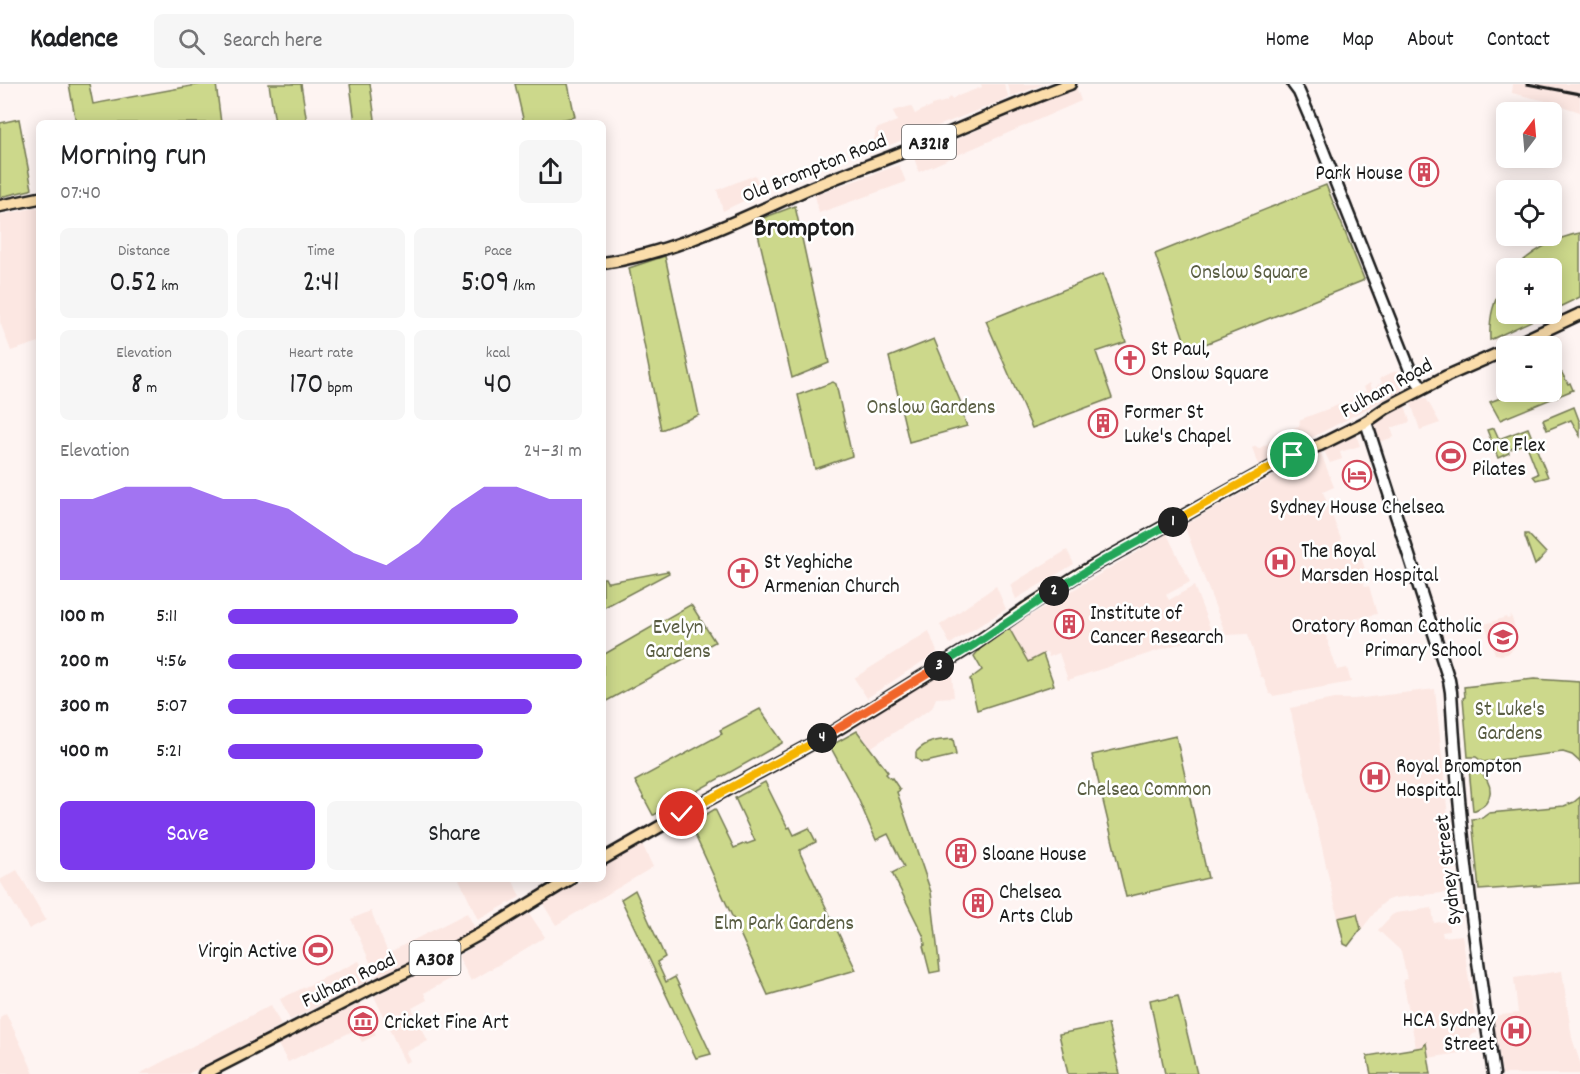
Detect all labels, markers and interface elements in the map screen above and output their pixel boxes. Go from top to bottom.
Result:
search box [154,14,574,68]
text: Kadence [30,21,118,61]
icon: search [175,25,208,58]
text: Search here [223,26,322,57]
text: Home [1265,26,1309,56]
text: Map [1342,26,1374,56]
text: About [1407,26,1454,56]
text: Contact [1487,26,1550,56]
north arrow [1496,102,1562,168]
map controls [1496,102,1562,402]
road number: A3218 [902,125,956,159]
street label: Old Brompton Road [738,127,892,212]
text: Morning run [60,134,207,181]
button: share [519,140,582,203]
building icon: Park House [1408,156,1440,188]
place label: Park House [1315,160,1403,190]
text: 07:40 [60,180,101,208]
button: locate [1496,180,1562,246]
district label: Brompton [754,210,854,249]
text: Distance [118,240,170,263]
text: Time [307,240,335,263]
text: Pace [484,240,512,263]
button: + [1496,258,1562,324]
park label: Onslow Square [1190,259,1308,289]
text: 0.52 [109,263,158,306]
text: 2:41 [302,263,340,306]
text: 5:09 [461,263,510,306]
text: km [158,275,179,298]
text: /km [510,275,535,298]
place label: St Paul, Onslow Square [1151,336,1269,390]
button: − [1496,336,1562,402]
text: Elevation [116,342,172,365]
text: Heart rate [289,342,353,365]
text: kcal [486,342,510,365]
church icon: St Paul, Onslow Square [1114,344,1146,376]
street label: Fulham Road [1336,352,1439,427]
text: 8 [131,365,143,408]
text: 170 [289,365,324,408]
text: 40 [484,365,512,408]
text: m [143,377,157,400]
text: bpm [324,377,353,400]
park label: Onslow Gardens [866,394,996,424]
place label: Former St Luke's Chapel [1124,399,1231,453]
building icon: Former St Luke's Chapel [1087,407,1119,439]
pin [1267,429,1318,480]
place label: Core Flex Pilates [1472,432,1545,486]
text: Elevation [60,438,130,466]
text: 24–31 m [523,438,582,466]
icon: arrive [1276,438,1309,471]
sports icon: Core Flex Pilates [1435,440,1467,472]
hotel icon: Sydney House Chelsea [1341,459,1373,491]
place label: Sydney House Chelsea [1270,494,1445,524]
pin: 1 [1158,507,1188,537]
text: 1 [1171,510,1175,533]
place label: The Royal Marsden Hospital [1301,538,1438,592]
hospital icon: The Royal Marsden Hospital [1264,546,1296,578]
place label: St Yeghiche Armenian Church [764,549,900,603]
church icon: St Yeghiche Armenian Church [727,557,759,589]
pin: 2 [1039,576,1069,606]
text: 2 [1051,579,1058,602]
place label: Institute of Cancer Research [1090,600,1223,654]
text: 100 m [60,603,105,631]
text: 5:11 [156,603,177,631]
building icon: Institute of Cancer Research [1053,608,1085,640]
place label: Oratory Roman Catholic Primary School [1292,613,1482,667]
park label: Evelyn Gardens [645,614,711,668]
school or university icon: Oratory Roman Catholic Primary School [1487,621,1519,653]
text: 200 m [60,648,109,676]
text: 4:56 [156,648,187,676]
pin: 3 [924,651,954,681]
text: 3 [935,654,943,677]
text: 300 m [60,693,109,721]
text: 5:07 [156,693,187,721]
park label: St Luke's Gardens [1475,696,1545,750]
pin: 4 [807,723,837,753]
text: 4 [819,726,825,749]
text: 400 m [60,738,108,766]
text: 5:21 [156,738,182,766]
place label: Royal Brompton Hospital [1396,753,1522,807]
hospital icon: Royal Brompton Hospital [1359,761,1391,793]
park label: Chelsea Common [1077,776,1211,806]
pin [656,788,707,839]
icon: check [665,797,698,830]
button: Save [60,801,315,870]
button: Share [327,801,582,870]
street label: Sydney Street [1428,813,1472,927]
building icon: Sloane House [945,837,977,869]
place label: Sloane House [982,841,1086,871]
place label: Chelsea Arts Club [999,879,1073,933]
building icon: Chelsea Arts Club [962,887,994,919]
park label: Elm Park Gardens [714,910,854,940]
sports icon: Virgin Active [302,934,334,966]
place label: Virgin Active [198,938,297,968]
road number: A308 [410,941,460,975]
street label: Fulham Road [297,946,401,1017]
museum icon: Cricket Fine Art [347,1005,379,1037]
place label: HCA Sydney Street [1403,1007,1495,1061]
place label: Cricket Fine Art [384,1009,509,1039]
hospital icon: HCA Sydney Street [1500,1015,1532,1047]

